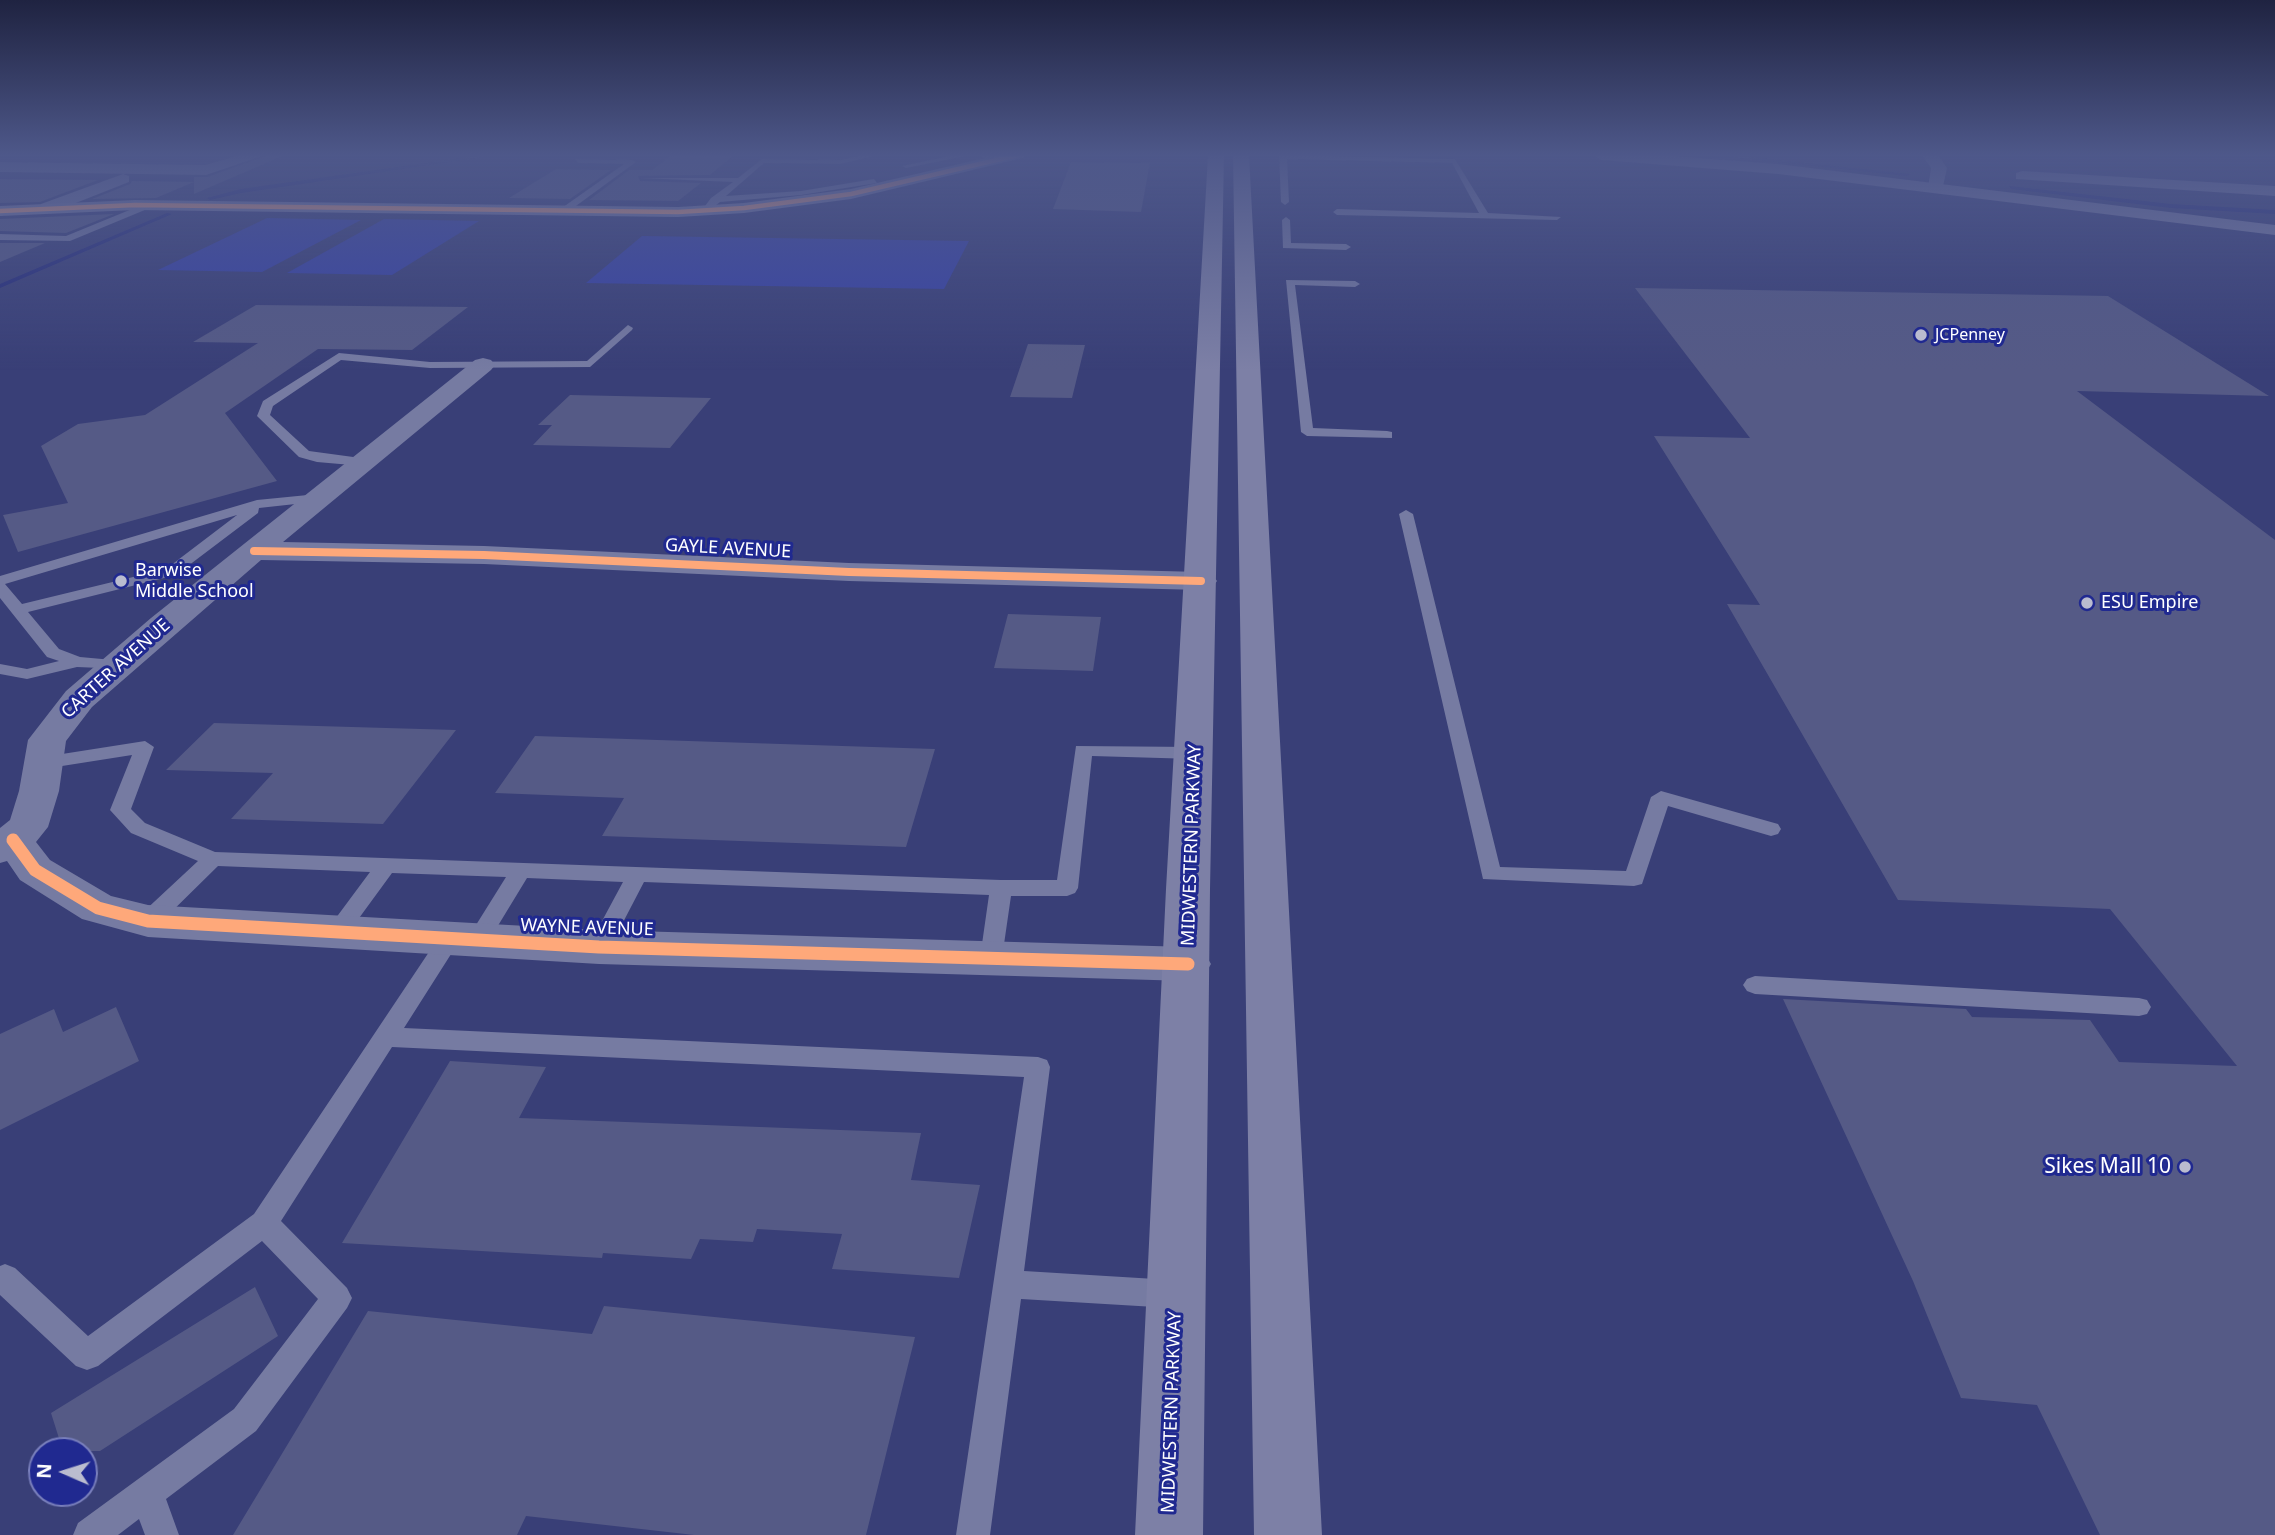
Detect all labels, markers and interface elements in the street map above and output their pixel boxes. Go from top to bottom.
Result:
place label: JCPenney [1935,325,2005,345]
marker: JCPenney [1913,327,1929,343]
street label: GAYLE AVENUE [664,535,792,563]
place label: Barwise Middle School [135,560,254,602]
marker: Barwise Middle School [113,573,129,589]
place label: ESU Empire [2101,592,2199,614]
marker: ESU Empire [2079,595,2095,611]
street label: CARTER AVENUE [57,615,175,723]
street label: MIDWESTERN PARKWAY [1178,744,1206,946]
street label: WAYNE AVENUE [520,915,654,941]
place label: Sikes Mall 10 [2044,1154,2171,1180]
marker: Sikes Mall 10 [2177,1159,2193,1175]
street label: MIDWESTERN PARKWAY [1158,1311,1186,1513]
north arrow [28,1437,98,1507]
text: N [31,1463,57,1479]

